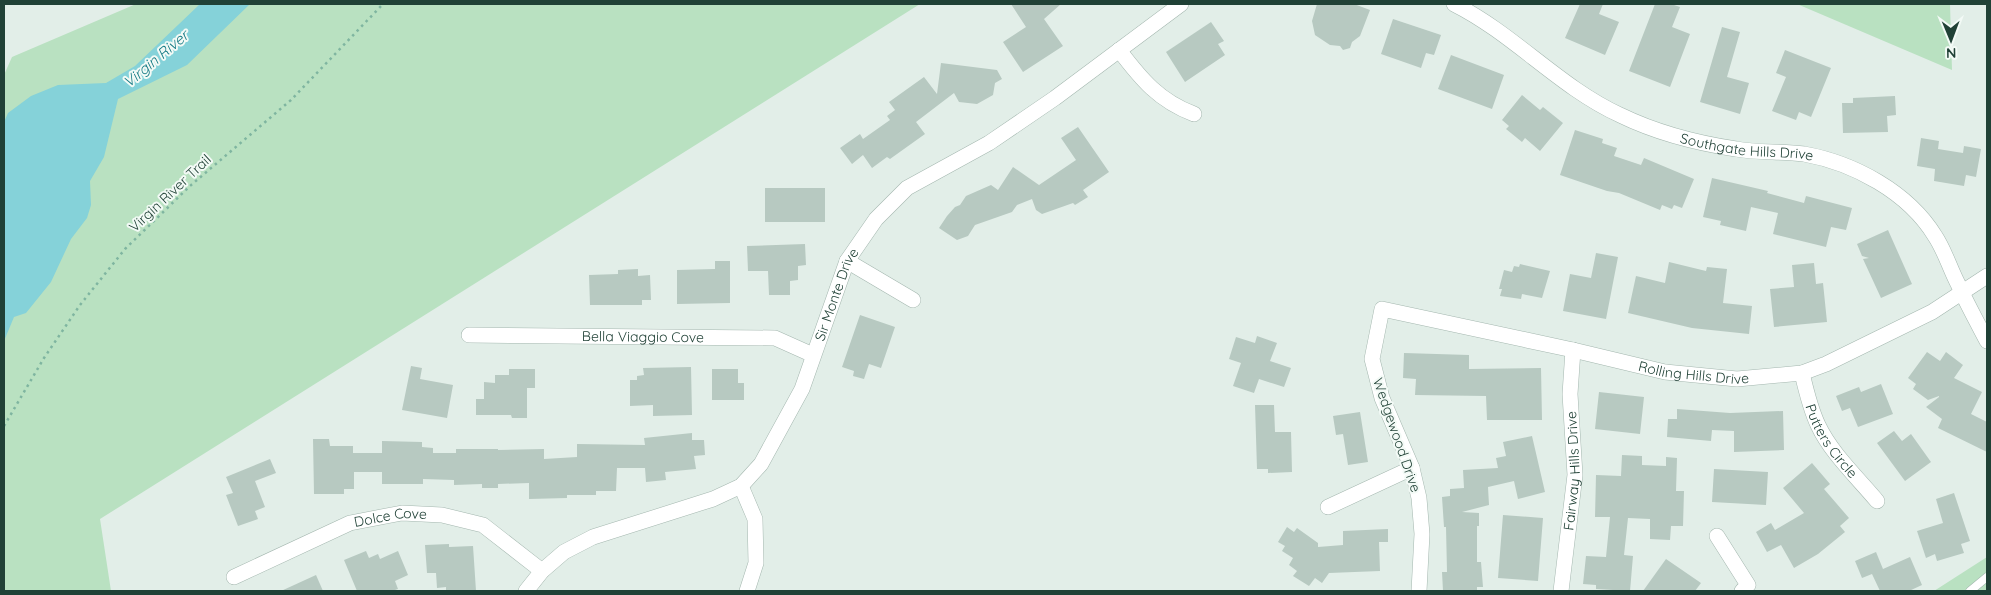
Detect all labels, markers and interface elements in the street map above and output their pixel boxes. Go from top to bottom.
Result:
north arrow [1926,15,1976,65]
water label: Virgin River [119,24,194,91]
text: N [1946,44,1957,62]
street label: Southgate Hills Drive [1678,129,1815,165]
street label: Virgin River Trail [125,150,215,236]
street label: Sir Monte Drive [811,244,863,343]
street label: Bella Viaggio Cove [582,327,704,346]
street label: Rolling Hills Drive [1636,357,1750,388]
street label: Wedgewood Drive [1369,376,1425,495]
street label: Putters Circle [1802,402,1862,482]
street label: Fairway Hills Drive [1559,410,1584,531]
street label: Dolce Cove [352,504,427,531]

